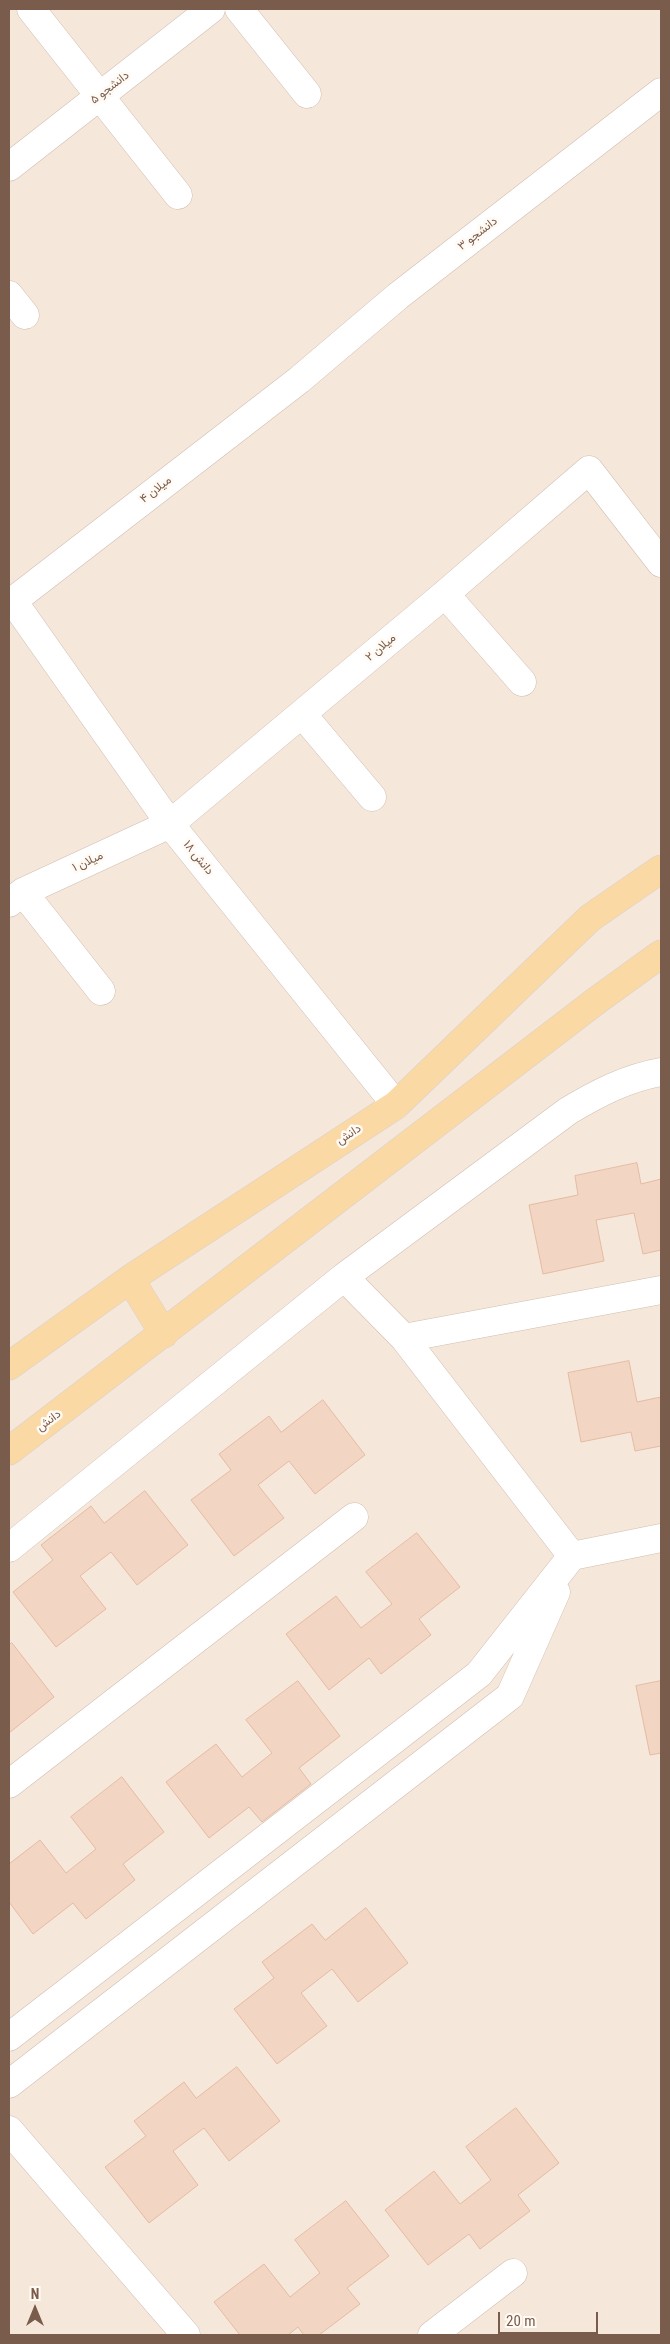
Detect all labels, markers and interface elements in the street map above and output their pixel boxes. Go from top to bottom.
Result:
street label: دانشجو ۵ [88,68,132,108]
street label: دانشجو ۳ [455,214,501,254]
street label: میلان ۴ [137,473,175,507]
street label: میلان ۲ [363,631,399,665]
street label: دانش ۱۸ [180,838,216,878]
street label: میلان ۱ [70,849,106,875]
street label: دانش [334,1122,364,1148]
street label: دانش [34,1407,64,1435]
north arrow [10,2284,60,2334]
text: N [31,2286,39,2302]
scale bar [500,2302,600,2334]
text: 20 m [506,2312,536,2330]

